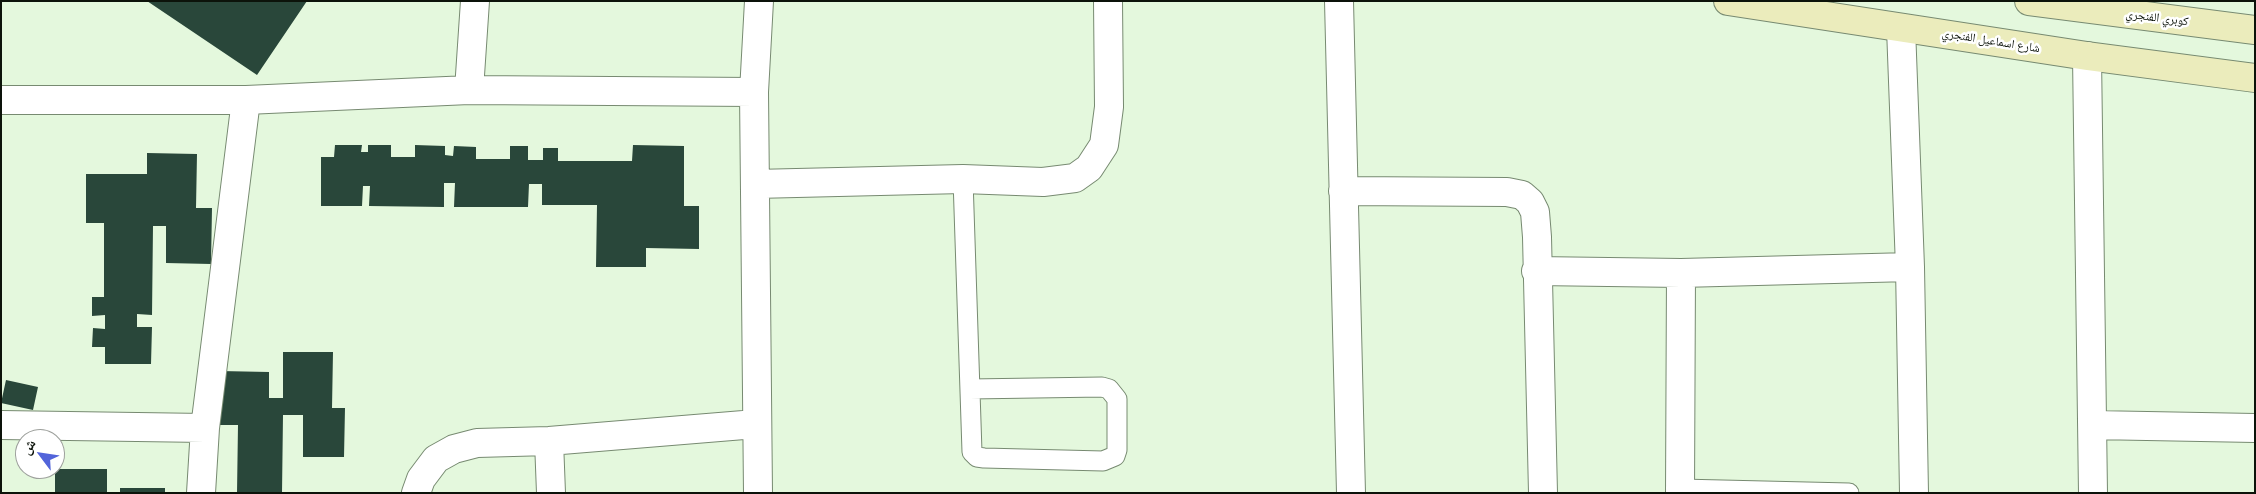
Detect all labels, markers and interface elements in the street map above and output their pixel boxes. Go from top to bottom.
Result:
street label: كوبري الفنجري [2125,7,2189,29]
street label: شارع اسماعيل الفنجري [1941,26,2041,56]
north arrow [15,429,65,479]
text: ش [16,435,40,458]

